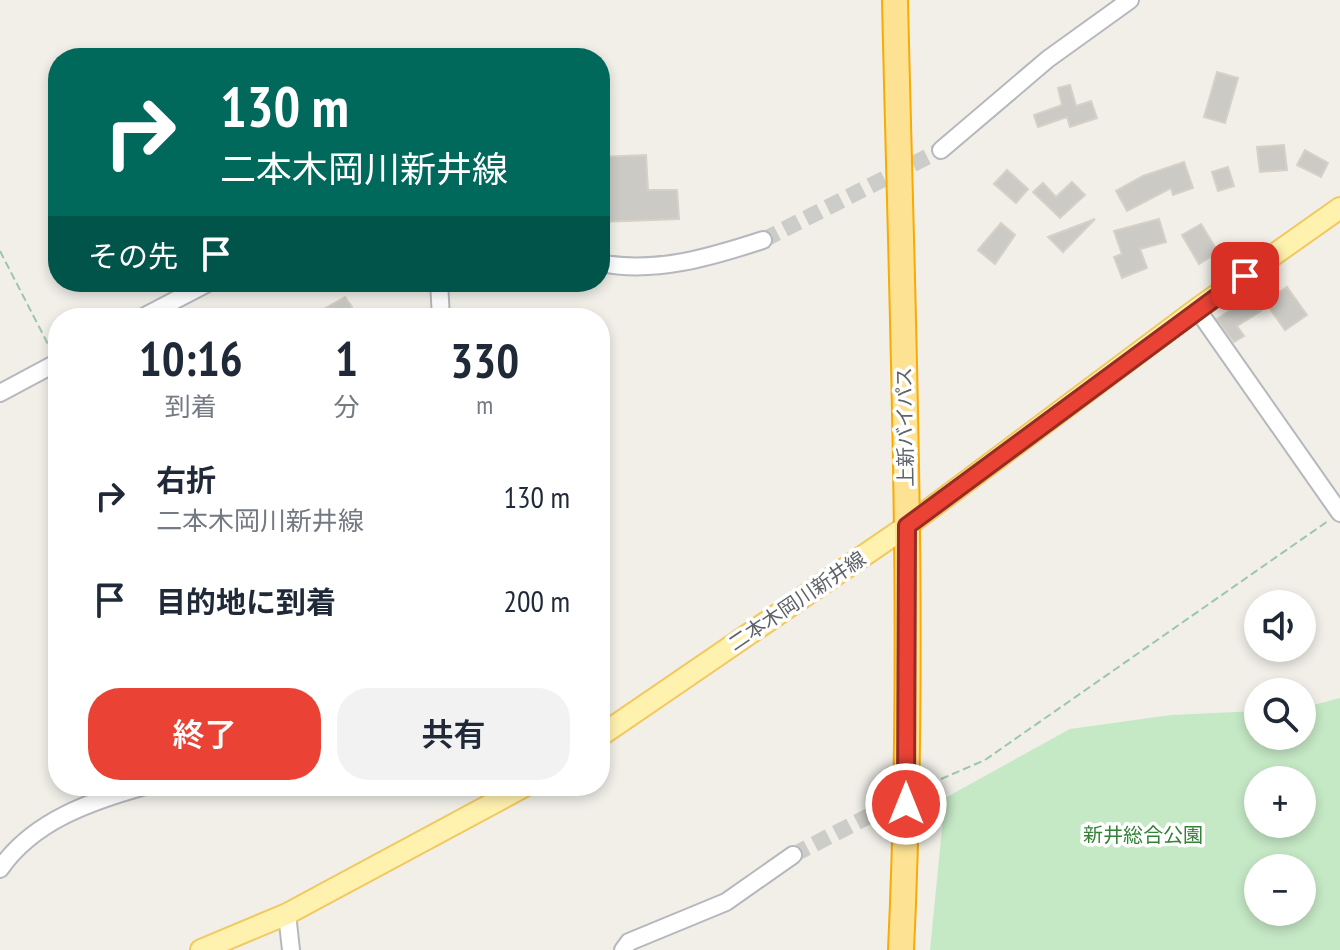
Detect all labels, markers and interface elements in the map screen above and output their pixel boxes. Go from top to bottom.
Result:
text: 130 m [220,70,349,142]
icon: right [88,80,192,184]
text: 二本木岡川新井線 [220,145,508,192]
icon: arrive [194,232,238,276]
text: その先 [88,236,178,275]
pin [1211,242,1279,310]
icon: arrive [1223,254,1267,298]
text: 10:16 [139,327,243,389]
text: 1 [335,327,358,389]
text: 330 [450,329,519,391]
street label: 上新バイパス [891,367,919,487]
text: m [476,388,493,421]
text: 到着 [165,390,217,423]
text: 分 [333,390,360,423]
text: 右折 [156,460,216,499]
icon: right [88,474,132,518]
text: 130 m [504,477,570,516]
text: 二本木岡川新井線 [156,504,364,537]
street label: 二本木岡川新井線 [723,545,871,657]
icon: arrive [88,578,132,622]
text: 200 m [504,581,570,620]
text: 目的地に到着 [156,582,336,621]
map controls [1244,590,1316,926]
button: sound [1244,590,1316,662]
button: search [1244,678,1316,750]
button: 終了 [88,688,321,780]
button: 共有 [337,688,570,780]
position arrow [864,762,948,846]
button: + [1244,766,1316,838]
park label: 新井総合公園 [1083,822,1203,848]
button: − [1244,854,1316,926]

